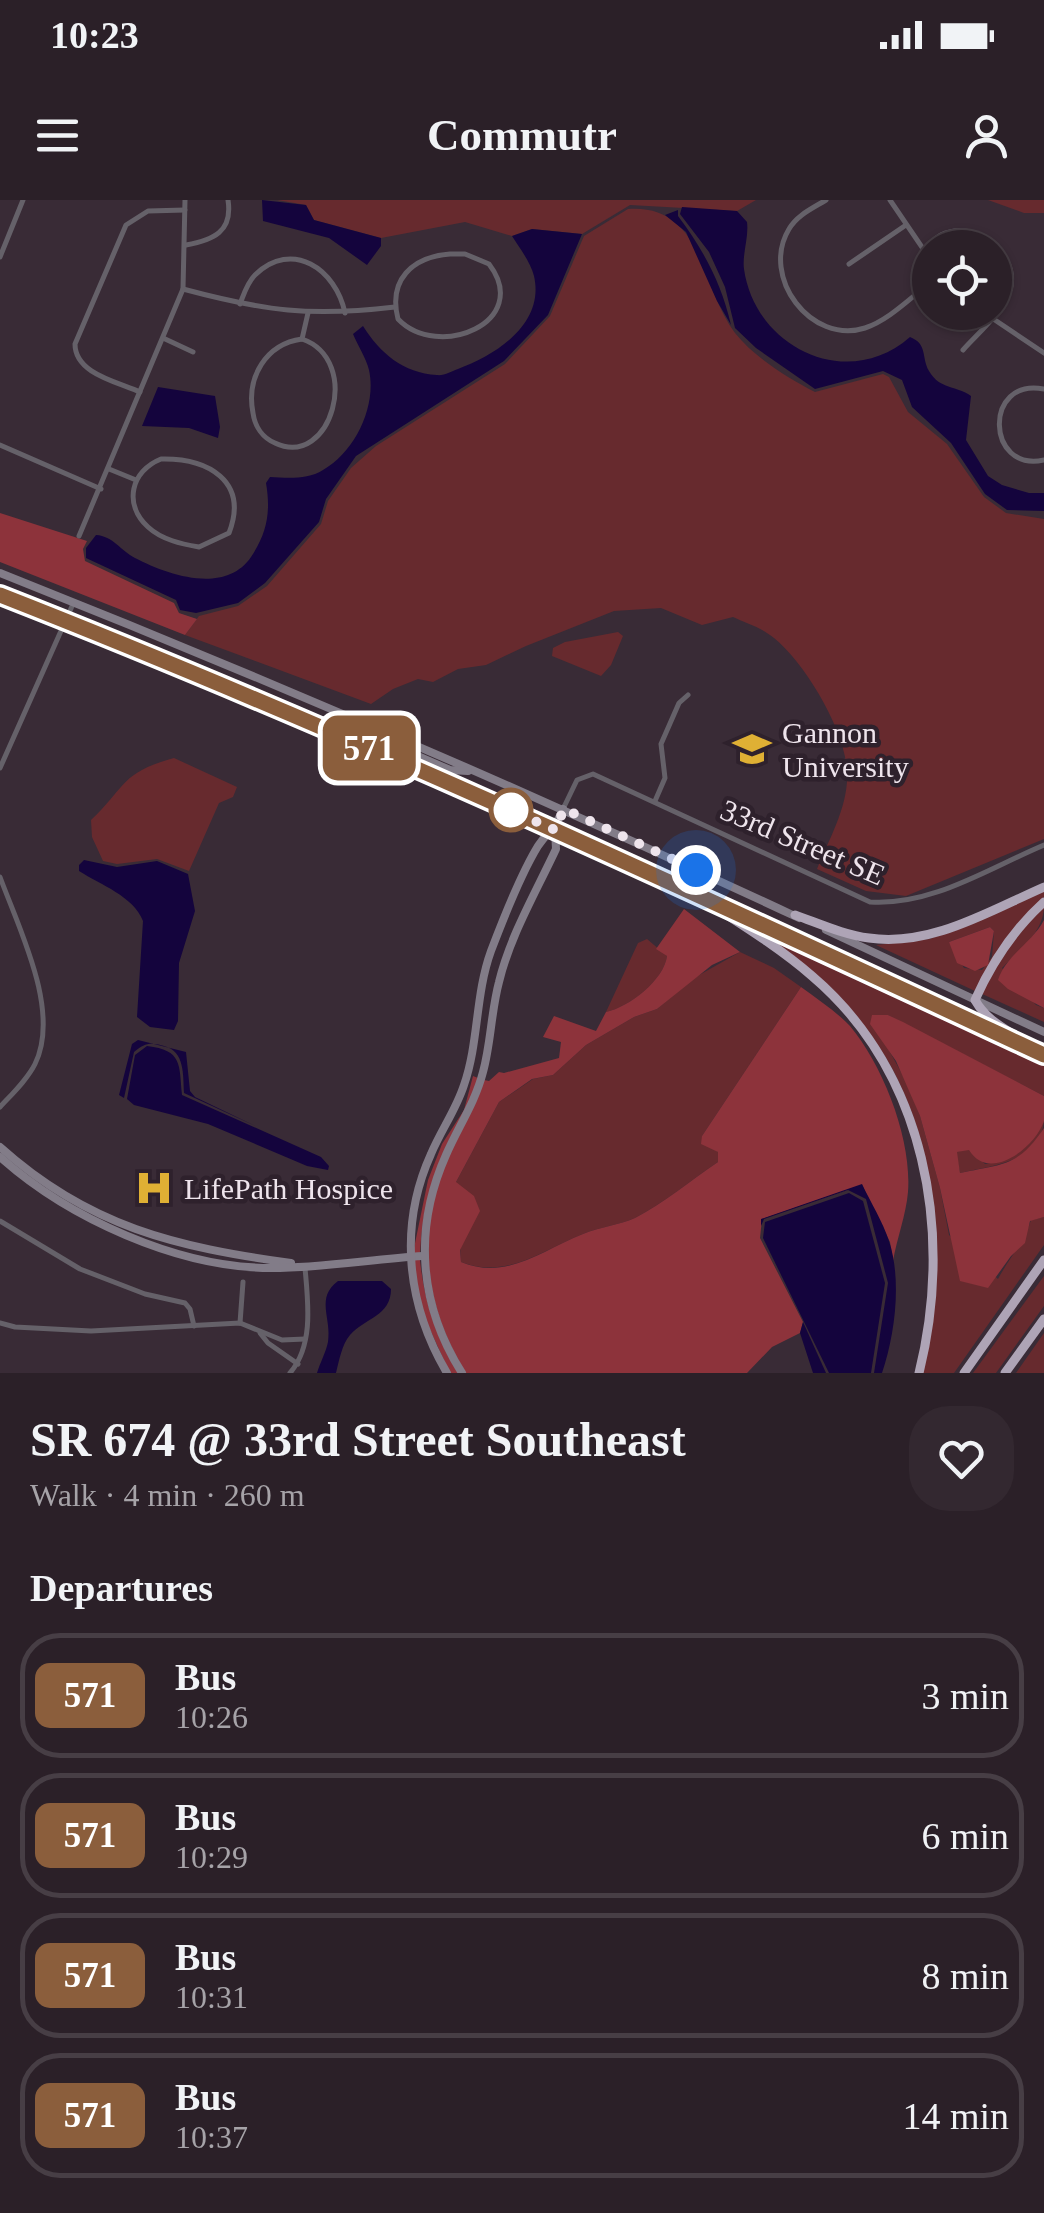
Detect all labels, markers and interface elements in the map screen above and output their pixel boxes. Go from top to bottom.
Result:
text: 10:23 [50,14,139,56]
icon: menu [30,108,85,163]
icon: person [959,108,1014,163]
text: Commutr [427,110,617,160]
map controls [912,230,1012,330]
button: locate [912,230,1012,330]
line badge: 571 [312,716,426,780]
place label: Gannon University [782,716,909,783]
school or university icon: Gannon University [731,728,773,770]
text: 571 [343,729,395,768]
unlabelled marker [490,789,532,831]
street label: 33rd Street SE [716,793,890,891]
your location [671,845,721,895]
hospital icon: LifePath Hospice [133,1167,175,1209]
place label: LifePath Hospice [184,1172,393,1205]
button: heart [909,1406,1014,1511]
text: SR 674 @ 33rd Street Southeast [30,1413,686,1466]
text: Walk · 4 min · 260 m [30,1477,305,1513]
text: Departures [30,1567,213,1609]
text: Bus [175,1656,236,1698]
text: 3 min [921,1675,1009,1717]
text: 571 [64,1676,116,1715]
text: 10:26 [175,1699,248,1735]
text: Bus [175,1796,236,1838]
text: 6 min [921,1815,1009,1857]
text: 571 [64,1816,116,1855]
text: 10:29 [175,1839,248,1875]
text: Bus [175,1936,236,1978]
text: 8 min [921,1955,1009,1997]
text: 571 [64,1956,116,1995]
text: 10:31 [175,1979,248,2015]
text: Bus [175,2076,236,2118]
text: 14 min [902,2095,1009,2137]
text: 571 [64,2096,116,2135]
text: 10:37 [175,2119,248,2155]

